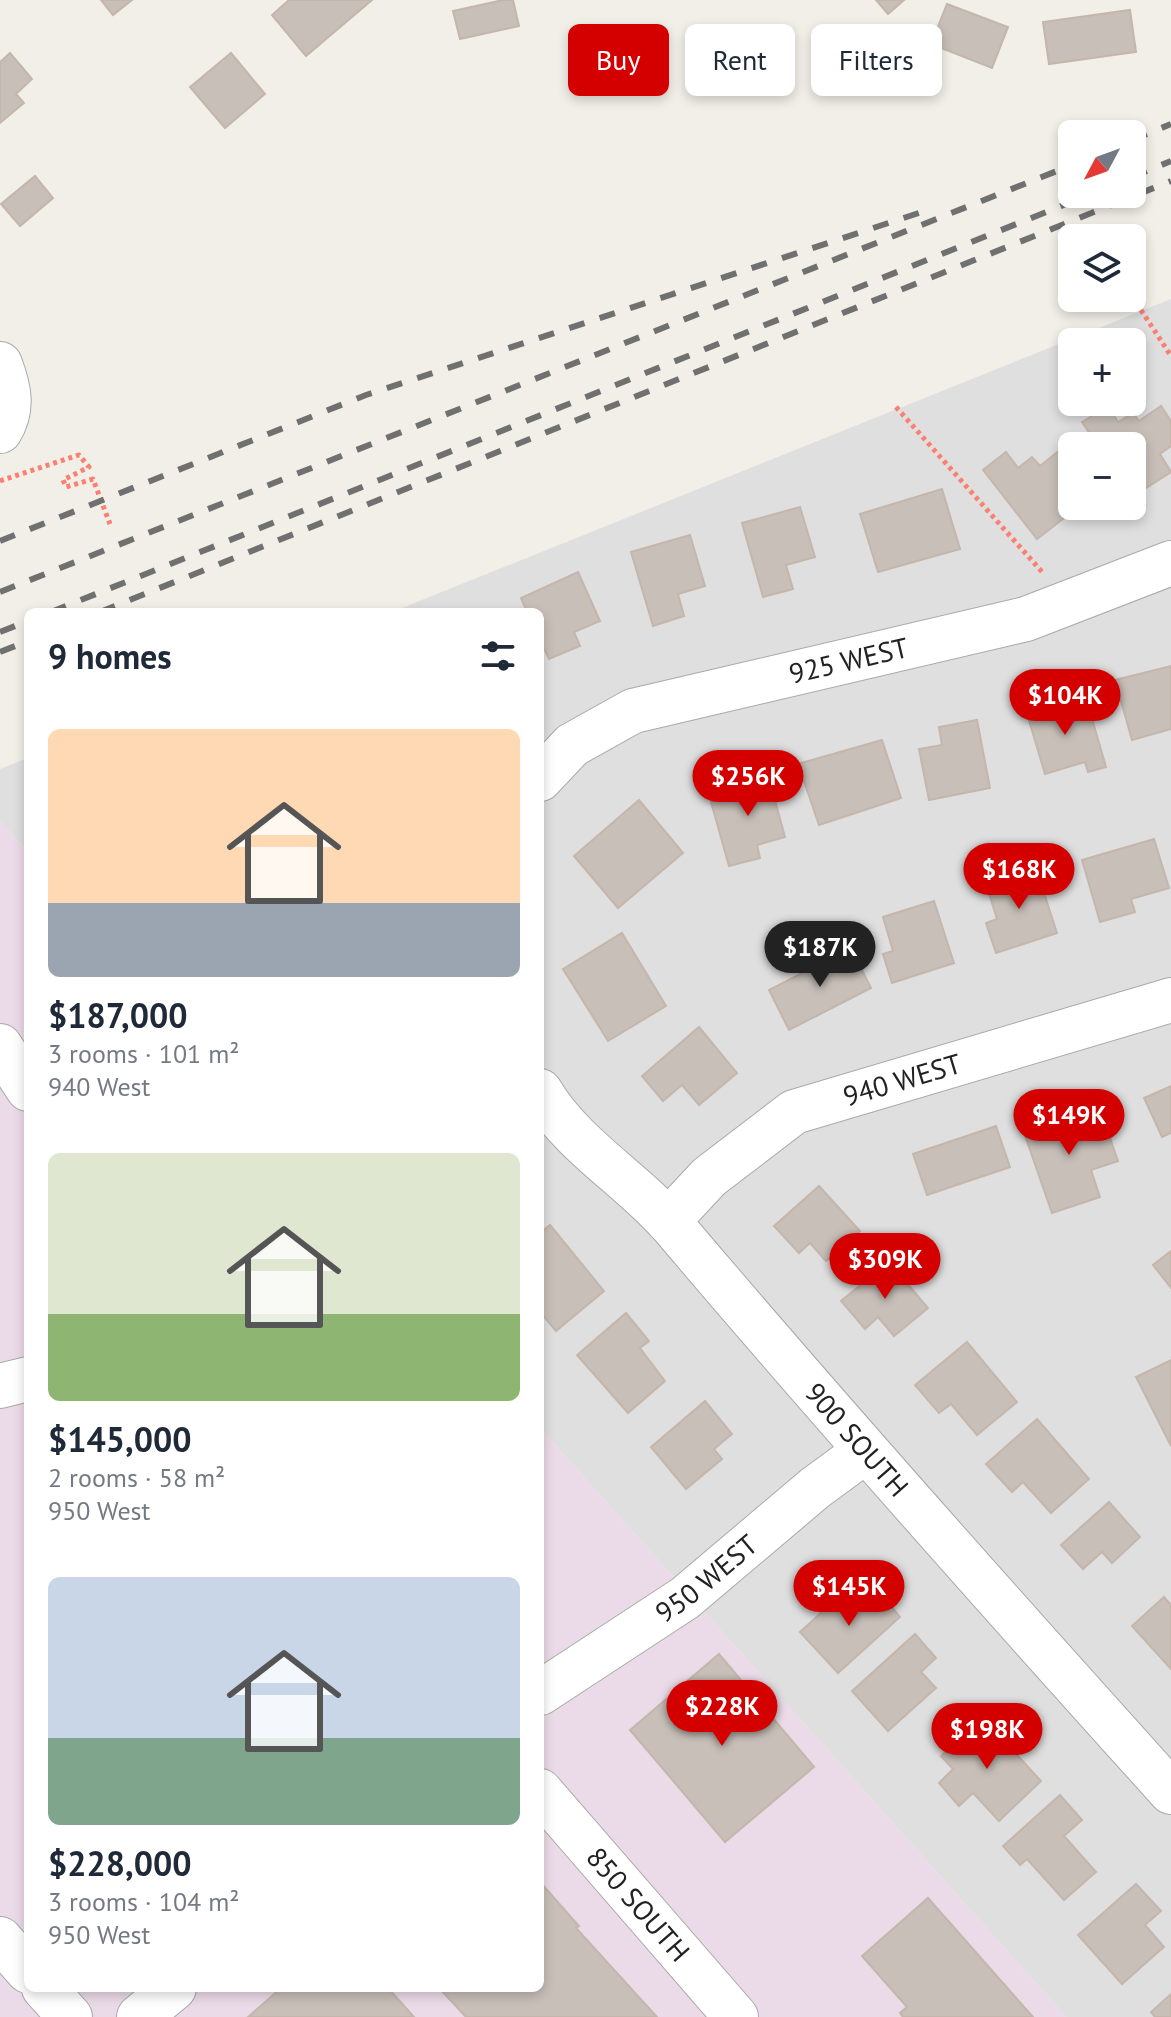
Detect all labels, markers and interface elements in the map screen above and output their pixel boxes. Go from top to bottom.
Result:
chip: Buy [568,24,669,96]
chip: Rent [685,24,795,96]
chip: Filters [811,24,942,96]
north arrow [1058,120,1146,208]
map controls [1058,120,1146,520]
button: layers [1058,224,1146,312]
button: + [1058,328,1146,416]
button: − [1058,432,1146,520]
street label: 925 WEST [785,628,912,692]
text: 9 homes [48,634,172,678]
icon: filters [476,634,520,678]
pin: $104K [1009,669,1121,737]
text: $104K [1027,678,1103,711]
pin: $256K [692,750,804,818]
text: $256K [710,759,786,792]
icon: home [212,781,356,925]
pin: $168K [963,843,1075,911]
text: $168K [981,852,1057,885]
pin: $187K [764,921,876,989]
text: $187K [782,930,858,963]
text: $187,000 [48,993,187,1037]
text: 3 rooms · 101 m² [48,1037,240,1070]
street label: 940 WEST [839,1044,966,1114]
text: 940 West [48,1070,150,1103]
pin: $149K [1013,1089,1125,1157]
text: $149K [1031,1098,1107,1131]
icon: home [212,1205,356,1349]
pin: $309K [829,1233,941,1301]
text: $309K [847,1242,923,1275]
street label: 900 SOUTH [797,1375,917,1504]
text: $145,000 [48,1417,192,1461]
text: 2 rooms · 58 m² [48,1461,225,1494]
text: 950 West [48,1494,150,1527]
street label: 950 WEST [648,1525,765,1631]
pin: $145K [793,1560,905,1628]
text: $145K [811,1569,887,1602]
icon: home [212,1629,356,1773]
pin: $228K [666,1680,778,1748]
text: $228K [684,1689,760,1722]
pin: $198K [931,1703,1043,1771]
text: $198K [949,1712,1025,1745]
street label: 850 SOUTH [579,1839,698,1969]
text: $228,000 [48,1841,192,1885]
text: 3 rooms · 104 m² [48,1885,240,1918]
text: 950 West [48,1918,150,1951]

